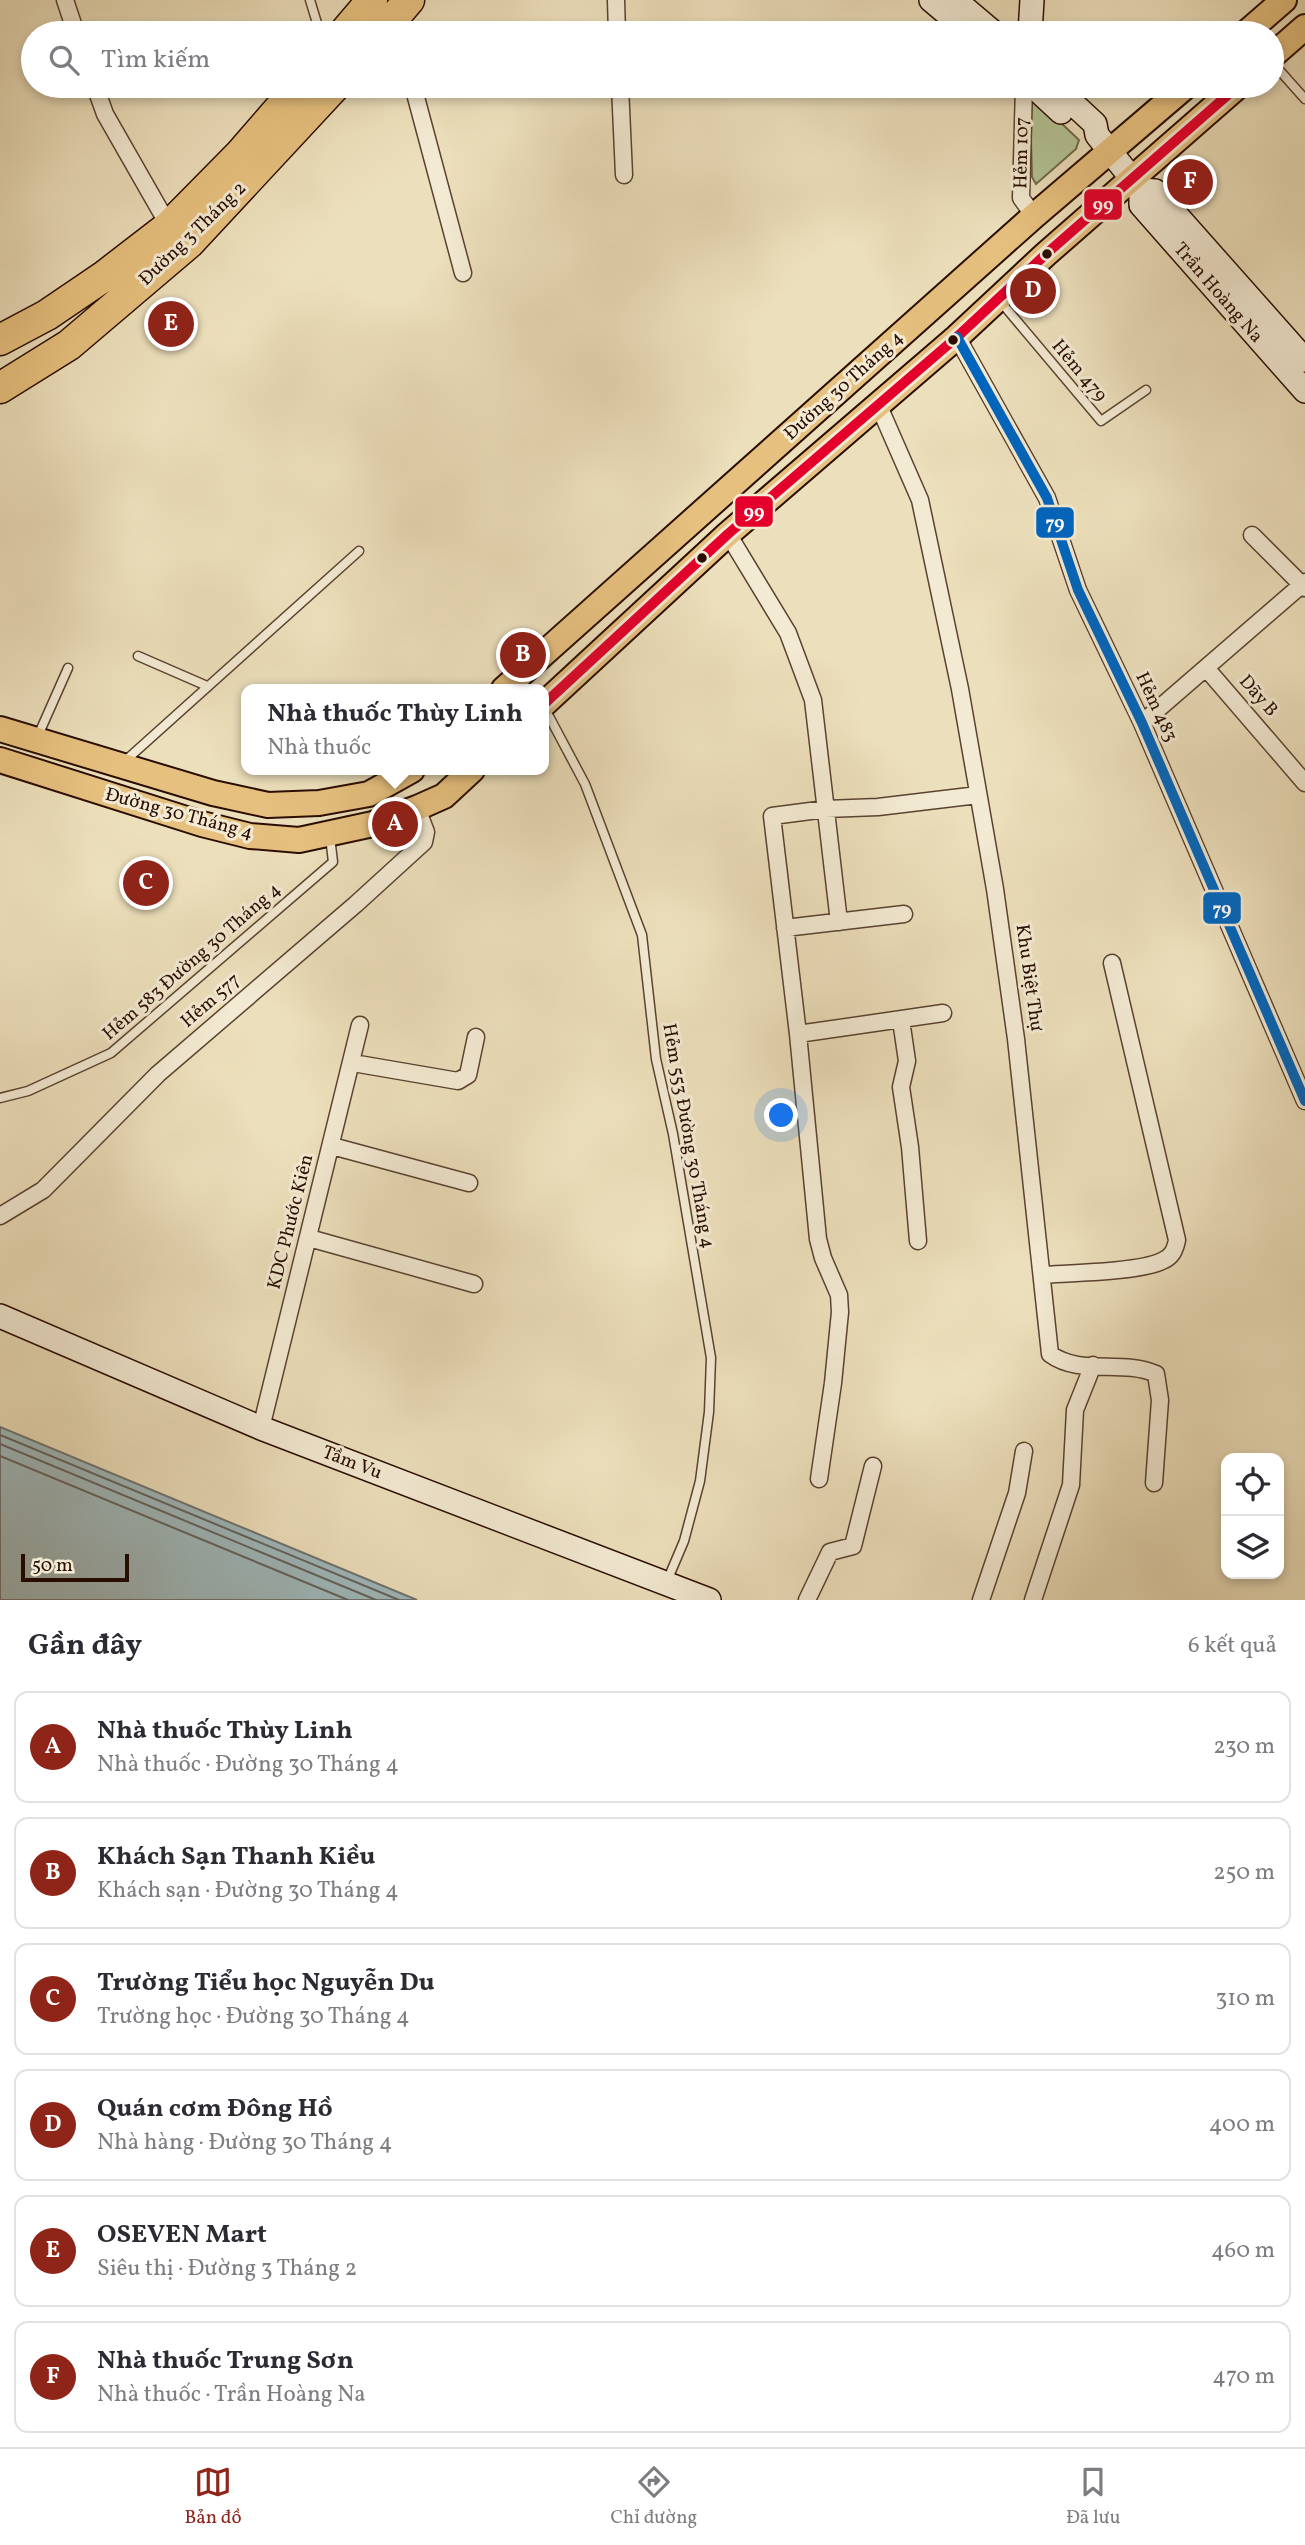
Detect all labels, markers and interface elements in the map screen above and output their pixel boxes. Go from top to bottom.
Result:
search box [21,21,1284,98]
icon: search [45,41,83,79]
text: Tìm kiếm [101,42,210,78]
street label: Hẻm 107 [1008,117,1036,189]
pin: F [1167,156,1213,208]
street label: Đường 3 Tháng 2 [134,176,252,292]
line badge: 99 [1083,188,1123,221]
text: 99 [1092,193,1114,219]
street label: Trần Hoàng Na [1167,237,1269,349]
unlabelled marker [1040,247,1054,261]
pin: D [1010,265,1056,317]
pin: E [148,298,194,350]
street label: Đường 30 Tháng 4 [779,325,909,447]
unlabelled marker [946,333,960,347]
street label: Hẻm 479 [1045,334,1113,408]
line badge: 99 [734,495,774,528]
text: 99 [743,500,765,526]
line badge: 79 [1035,506,1075,539]
text: 79 [1045,511,1065,537]
unlabelled marker [695,551,709,565]
pin: B [500,629,546,681]
street label: Hẻm 483 [1129,668,1183,746]
street label: Dãy B [1232,669,1284,723]
popup [241,684,549,775]
text: Nhà thuốc Thùy Linh [267,696,523,732]
text: Nhà thuốc [267,732,371,764]
street label: Đường 30 Tháng 4 [102,782,256,846]
pin: A [372,798,418,850]
pin: C [123,857,169,909]
street label: Hẻm 583 Đường 30 Tháng 4 [97,877,287,1047]
line badge: 79 [1202,891,1242,925]
text: 79 [1212,897,1232,923]
street label: Khu Biệt Thự [1009,923,1049,1033]
street label: Hẻm 577 [175,968,247,1034]
street label: Hẻm 553 Đường 30 Tháng 4 [655,1021,721,1251]
your location [764,1098,798,1132]
street label: KDC Phước Kiên [262,1152,320,1292]
street label: Tầm Vu [318,1440,386,1486]
map controls [1221,1453,1284,1579]
button: locate [1221,1453,1284,1516]
button: layers [1221,1516,1284,1579]
scale bar [21,1551,130,1583]
text: 50 m [32,1553,73,1579]
text: Gần đây [28,1625,142,1667]
text: 6 kết quả [1188,1630,1277,1662]
text: Nhà thuốc Thùy Linh [97,1713,353,1749]
text: A [45,1731,61,1763]
text: 230 m [1213,1731,1275,1763]
text: Nhà thuốc · Đường 30 Tháng 4 [97,1749,399,1781]
text: Khách Sạn Thanh Kiều [97,1839,375,1875]
text: B [45,1857,61,1889]
text: 250 m [1213,1857,1275,1889]
text: Khách sạn · Đường 30 Tháng 4 [97,1875,399,1907]
text: Trường Tiểu học Nguyễn Du [97,1965,435,2001]
text: C [46,1983,60,2015]
text: 310 m [1215,1983,1275,2015]
text: Trường học · Đường 30 Tháng 4 [97,2001,410,2033]
text: Quán cơm Đông Hồ [97,2091,333,2127]
text: D [45,2109,61,2141]
text: 400 m [1209,2109,1275,2141]
text: Nhà hàng · Đường 30 Tháng 4 [97,2127,392,2159]
text: OSEVEN Mart [97,2217,267,2253]
text: E [46,2235,60,2267]
text: 460 m [1211,2235,1275,2267]
text: Siêu thị · Đường 3 Tháng 2 [97,2253,357,2285]
text: Nhà thuốc Trung Sơn [97,2343,354,2379]
text: F [46,2361,60,2393]
text: 470 m [1212,2361,1275,2393]
text: Nhà thuốc · Trần Hoàng Na [97,2379,366,2411]
tab: Bản đồ [184,2463,242,2531]
tab: Chỉ đường [610,2463,697,2531]
tab: Đã lưu [1066,2463,1121,2531]

